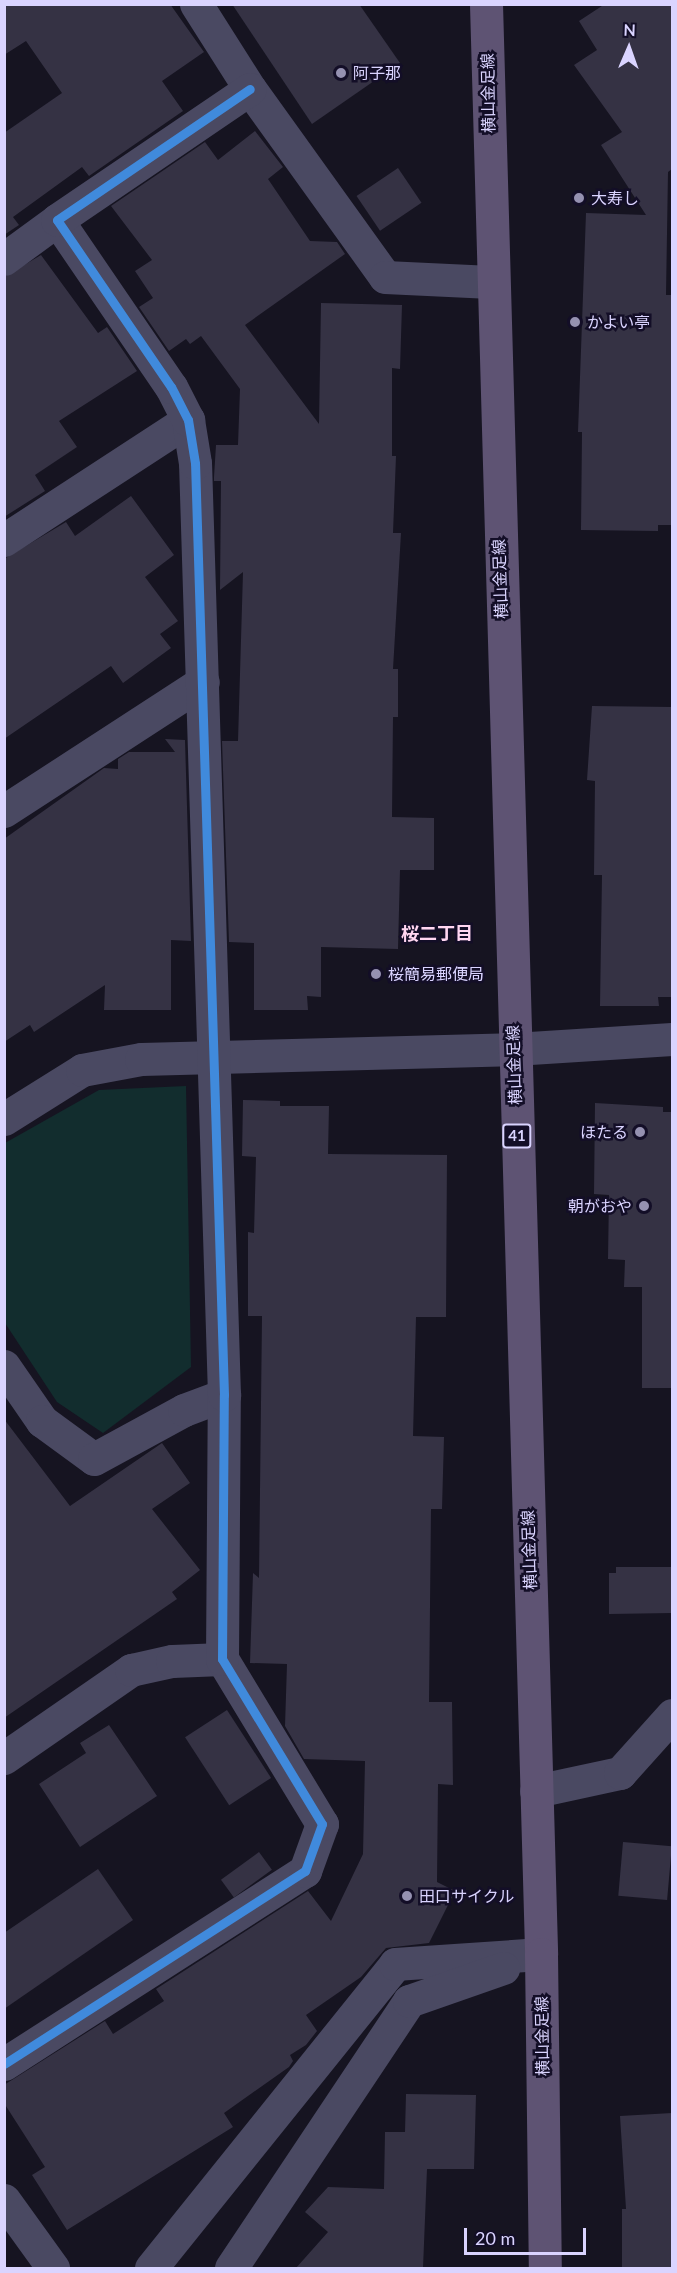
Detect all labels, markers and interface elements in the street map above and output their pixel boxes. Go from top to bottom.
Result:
north arrow [599,18,659,78]
text: N [623,20,636,39]
street label: 横山金足線 [478,53,498,133]
place label: 阿子那 [353,63,401,83]
marker: 阿子那 [334,66,348,80]
place label: 大寿し [591,188,639,208]
marker: 大寿し [572,191,586,205]
place label: かよい亭 [587,312,651,332]
marker: かよい亭 [568,315,582,329]
street label: 横山金足線 [489,539,511,619]
district label: 桜二丁目 [401,922,473,944]
place label: 桜簡易郵便局 [388,964,484,984]
marker: 桜簡易郵便局 [369,967,383,981]
street label: 横山金足線 [503,1025,525,1105]
place label: ほたる [580,1122,628,1142]
road number: 41 [502,1124,532,1148]
marker: ほたる [633,1125,647,1139]
place label: 朝がおや [568,1196,632,1216]
marker: 朝がおや [637,1199,651,1213]
street label: 横山金足線 [518,1510,540,1590]
place label: 田口サイクル [419,1886,515,1906]
marker: 田口サイクル [400,1889,414,1903]
street label: 横山金足線 [532,1996,552,2076]
scale bar [467,2216,588,2254]
text: 20 m [475,2227,515,2249]

